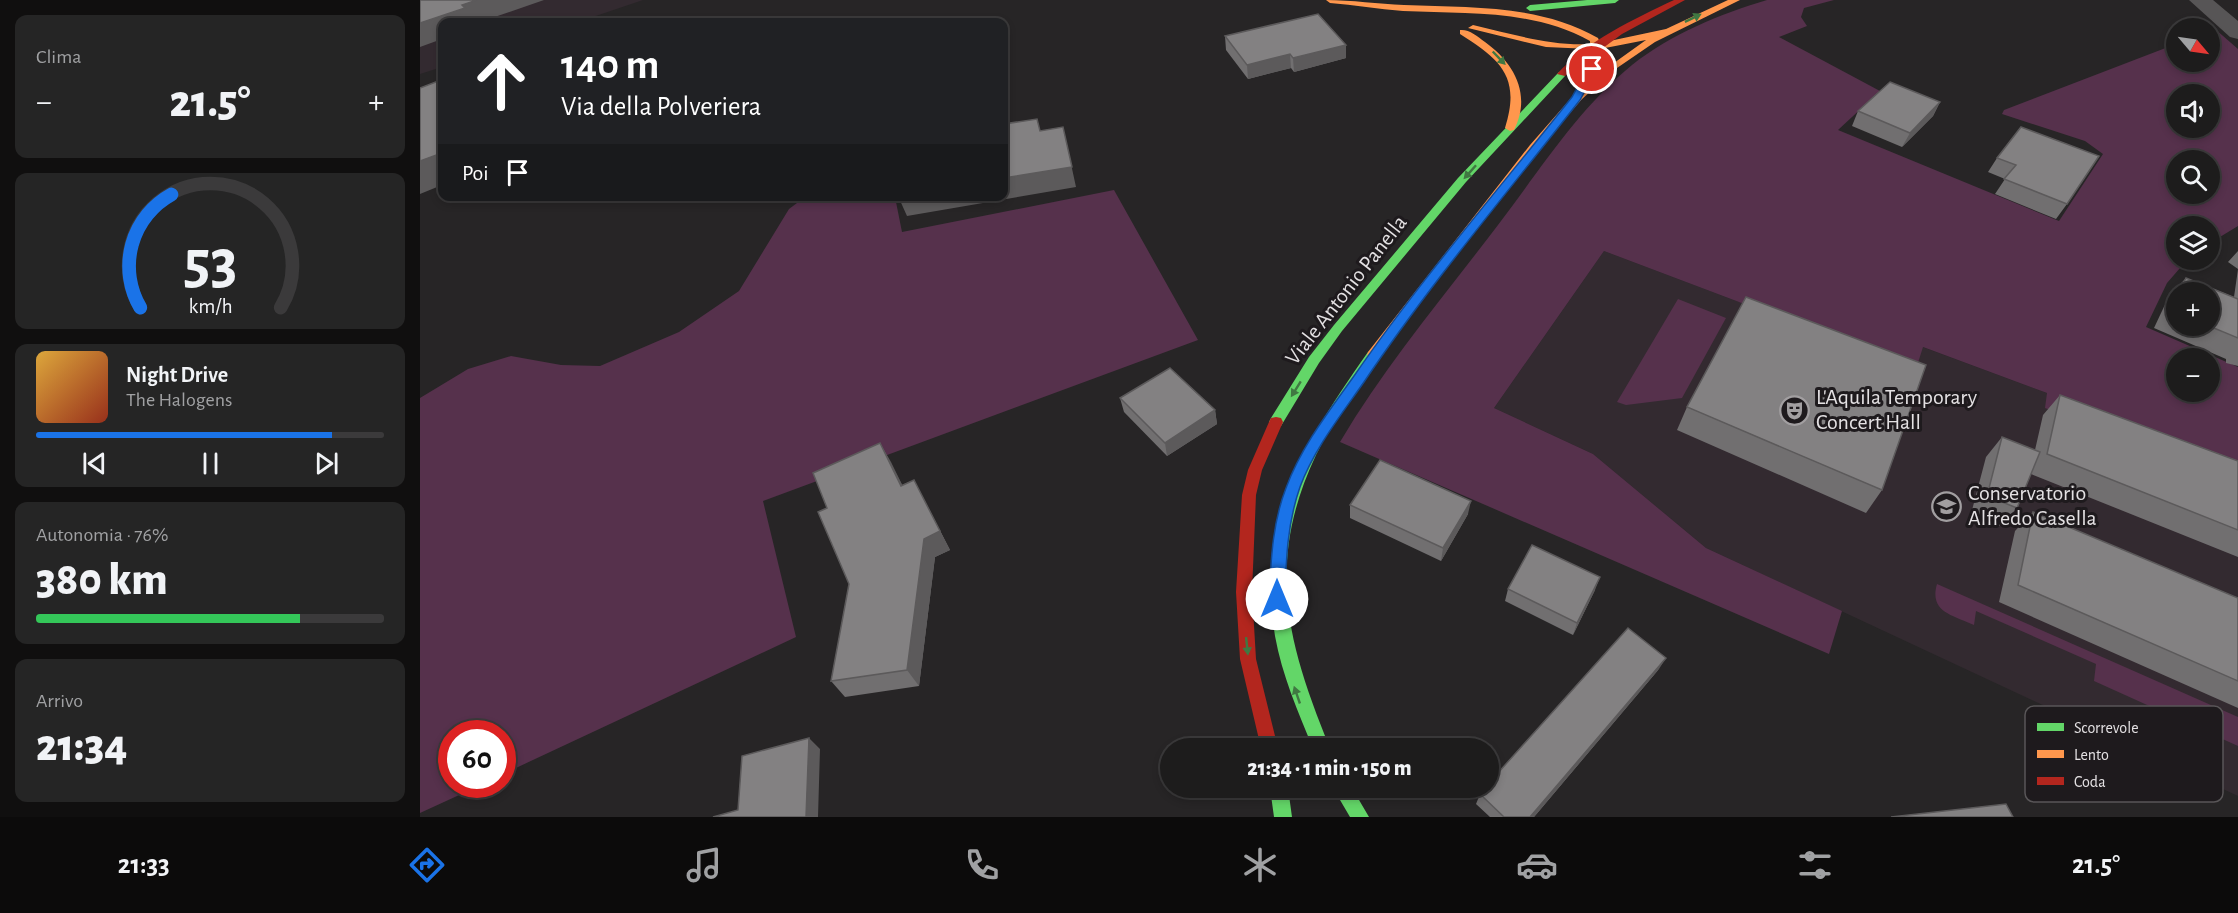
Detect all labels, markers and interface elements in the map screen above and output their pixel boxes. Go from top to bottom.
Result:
one-way arrow [1685,14,1702,23]
north arrow [2166,18,2220,72]
map controls [2166,18,2220,402]
icon: ahead [462,42,540,120]
pin [1566,43,1617,94]
text: 140 m [561,44,659,86]
text: Clima [36,47,81,67]
one-way arrow [1491,50,1505,64]
icon: arrive [1575,52,1608,85]
text: 21.5° [169,80,251,125]
button: sound [2166,84,2220,138]
text: − [36,86,52,119]
text: + [368,86,384,119]
text: Via della Polveriera [561,93,761,120]
button: search [2166,150,2220,204]
icon: arrive [501,156,534,189]
text: Poi [462,162,489,184]
one-way arrow [1463,164,1477,179]
street label: Viale Antonio Panella [1281,211,1411,369]
button: layers [2166,216,2220,270]
text: 53 [183,232,237,294]
button: + [2166,282,2220,336]
text: km/h [188,296,232,317]
button: − [2166,348,2220,402]
text: Night Drive [126,364,228,386]
one-way arrow [1290,381,1301,397]
place label: L'Aquila Temporary Concert Hall [1816,386,1978,433]
text: The Halogens [126,390,232,410]
theatre icon: L'Aquila Temporary Concert Hall [1779,394,1811,426]
icon: previous [78,447,111,480]
icon: pause [194,447,227,480]
icon: next [310,447,343,480]
place label: Conservatorio Alfredo Casella [1968,482,2097,529]
school or university icon: Conservatorio Alfredo Casella [1931,490,1963,522]
text: Autonomia · 76% [36,525,169,545]
text: 380 km [36,558,168,603]
position arrow [1245,567,1309,631]
one-way arrow [1242,637,1252,656]
one-way arrow [1292,686,1302,704]
text: Arrivo [36,691,83,711]
legend [2025,706,2223,802]
speed limit sign: 60 [438,720,516,798]
text: Scorrevole [2074,720,2139,736]
text: 21:34 [36,724,127,769]
text: Lento [2074,747,2109,763]
text: 21:34 · 1 min · 150 m [1247,757,1412,779]
text: Coda [2074,774,2106,790]
icon: directions [406,844,448,886]
icon: music [683,844,725,886]
icon: phone [961,844,1003,886]
icon: climate [1239,844,1281,886]
icon: car [1516,844,1558,886]
icon: filters [1794,844,1836,886]
text: 21:33 [118,851,170,878]
text: 21.5° [2072,851,2120,878]

